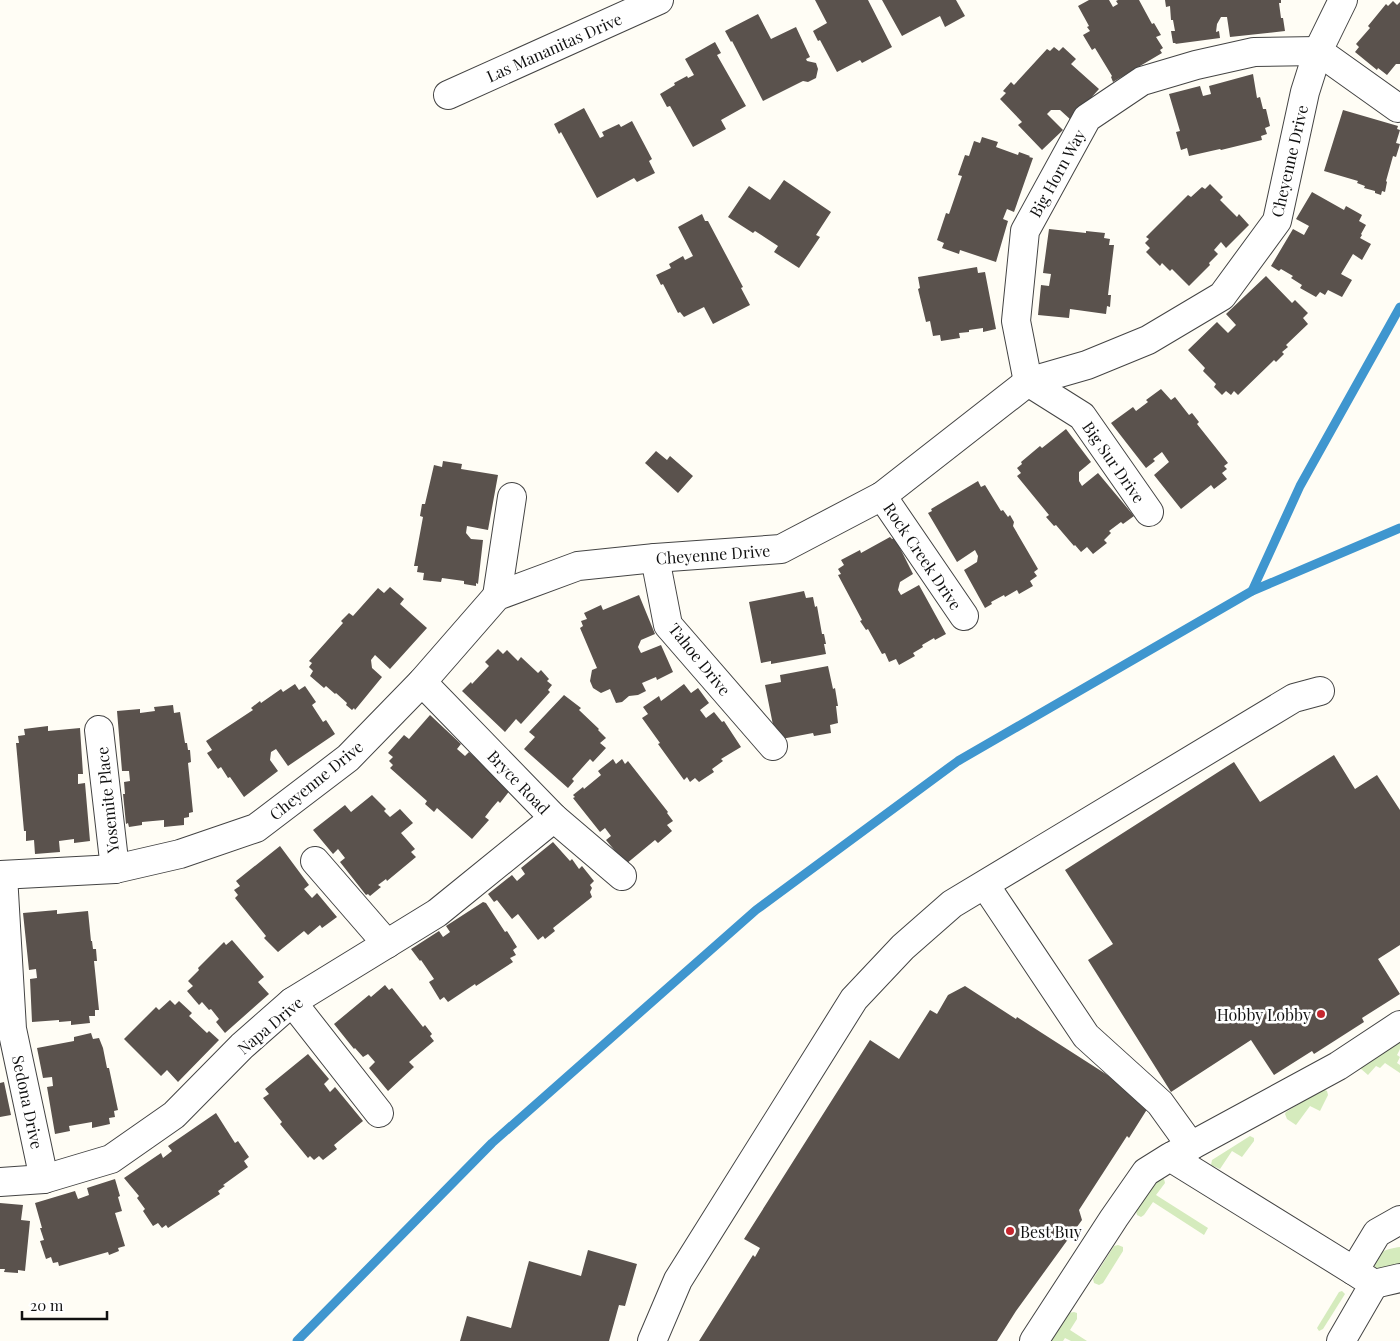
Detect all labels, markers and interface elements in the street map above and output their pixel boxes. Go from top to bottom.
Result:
street label: Las Mananitas Drive [483,8,625,86]
street label: Cheyenne Drive [1266,103,1312,219]
street label: Big Horn Way [1024,125,1090,221]
street label: Big Sur Drive [1078,417,1150,507]
street label: Rock Creek Drive [879,498,967,614]
street label: Cheyenne Drive [655,540,771,568]
street label: Tahoe Drive [664,619,736,699]
street label: Cheyenne Drive [265,736,367,824]
street label: Yosemite Place [91,746,123,855]
street label: Bryce Road [483,746,555,818]
street label: Napa Drive [233,992,307,1058]
place label: Hobby Lobby [1217,1004,1311,1025]
marker: Hobby Lobby [1315,1008,1327,1020]
street label: Sedona Drive [8,1053,48,1151]
place label: Best Buy [1020,1221,1082,1242]
marker: Best Buy [1004,1225,1016,1237]
scale bar [22,1288,108,1320]
text: 20 m [30,1295,64,1315]

